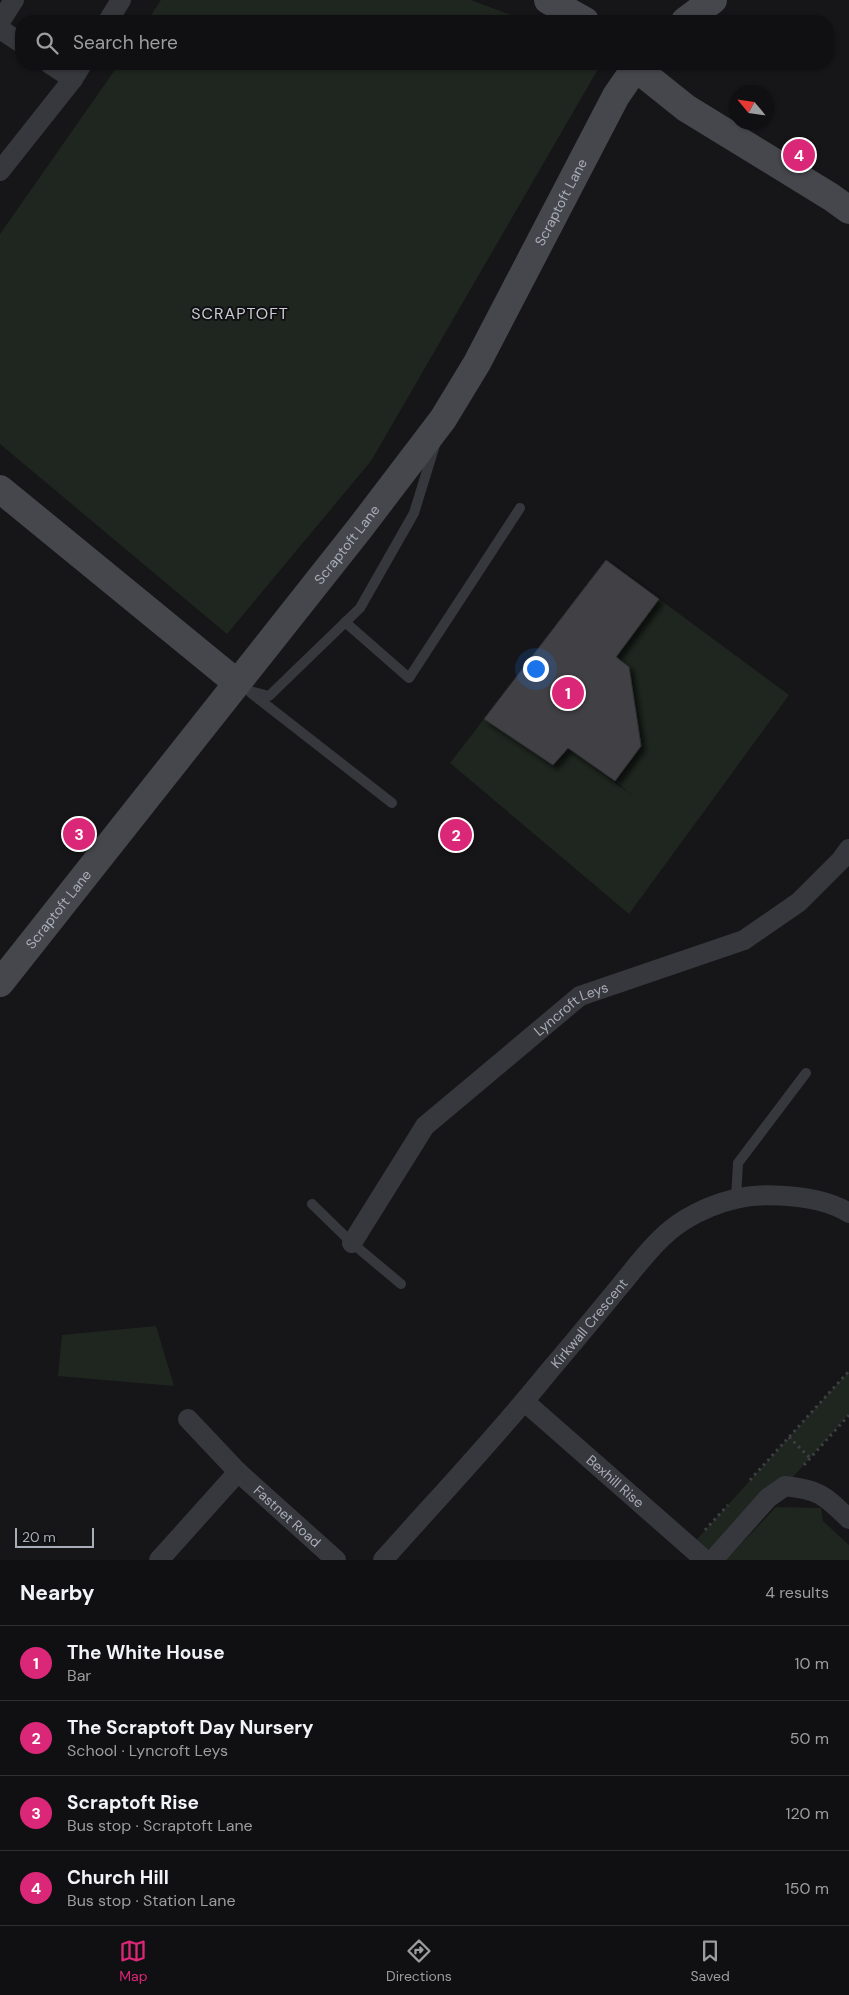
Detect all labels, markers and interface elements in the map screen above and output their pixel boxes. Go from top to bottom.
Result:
search box [15,15,834,70]
icon: search [33,29,61,57]
text: Search here [73,30,178,55]
north arrow [729,85,774,130]
pin: 4 [783,136,815,174]
street label: Scraptoft Lane [531,155,591,249]
district label: SCRAPTOFT [191,303,289,324]
street label: Scraptoft Lane [310,501,383,588]
your location [523,656,549,682]
pin: 1 [552,674,584,712]
pin: 3 [63,815,95,853]
pin: 2 [440,816,472,854]
street label: Scraptoft Lane [21,866,95,953]
street label: Lyncroft Leys [530,978,611,1040]
street label: Kirkwall Crescent [547,1275,632,1372]
street label: Bexhill Rise [583,1451,648,1511]
street label: Fastnet Road [250,1481,325,1551]
scale bar [15,1525,94,1548]
text: 20 m [22,1528,56,1546]
text: Nearby [20,1579,94,1607]
text: 4 results [765,1582,829,1603]
text: The White House [67,1640,225,1665]
text: 1 [33,1653,39,1674]
text: 10 m [795,1653,829,1674]
text: Bar [67,1665,91,1686]
text: The Scraptoft Day Nursery [67,1715,314,1740]
text: 2 [31,1728,41,1749]
text: 50 m [790,1728,829,1749]
text: School · Lyncroft Leys [67,1740,228,1761]
text: Scraptoft Rise [67,1790,199,1815]
text: 3 [31,1803,41,1824]
text: 120 m [785,1803,829,1824]
text: Bus stop · Scraptoft Lane [67,1815,253,1836]
text: Church Hill [67,1865,169,1890]
text: 4 [31,1878,41,1899]
text: 150 m [785,1878,829,1899]
text: Bus stop · Station Lane [67,1890,236,1911]
tab: Map [119,1937,147,1985]
tab: Directions [386,1937,452,1985]
tab: Saved [690,1937,730,1985]

